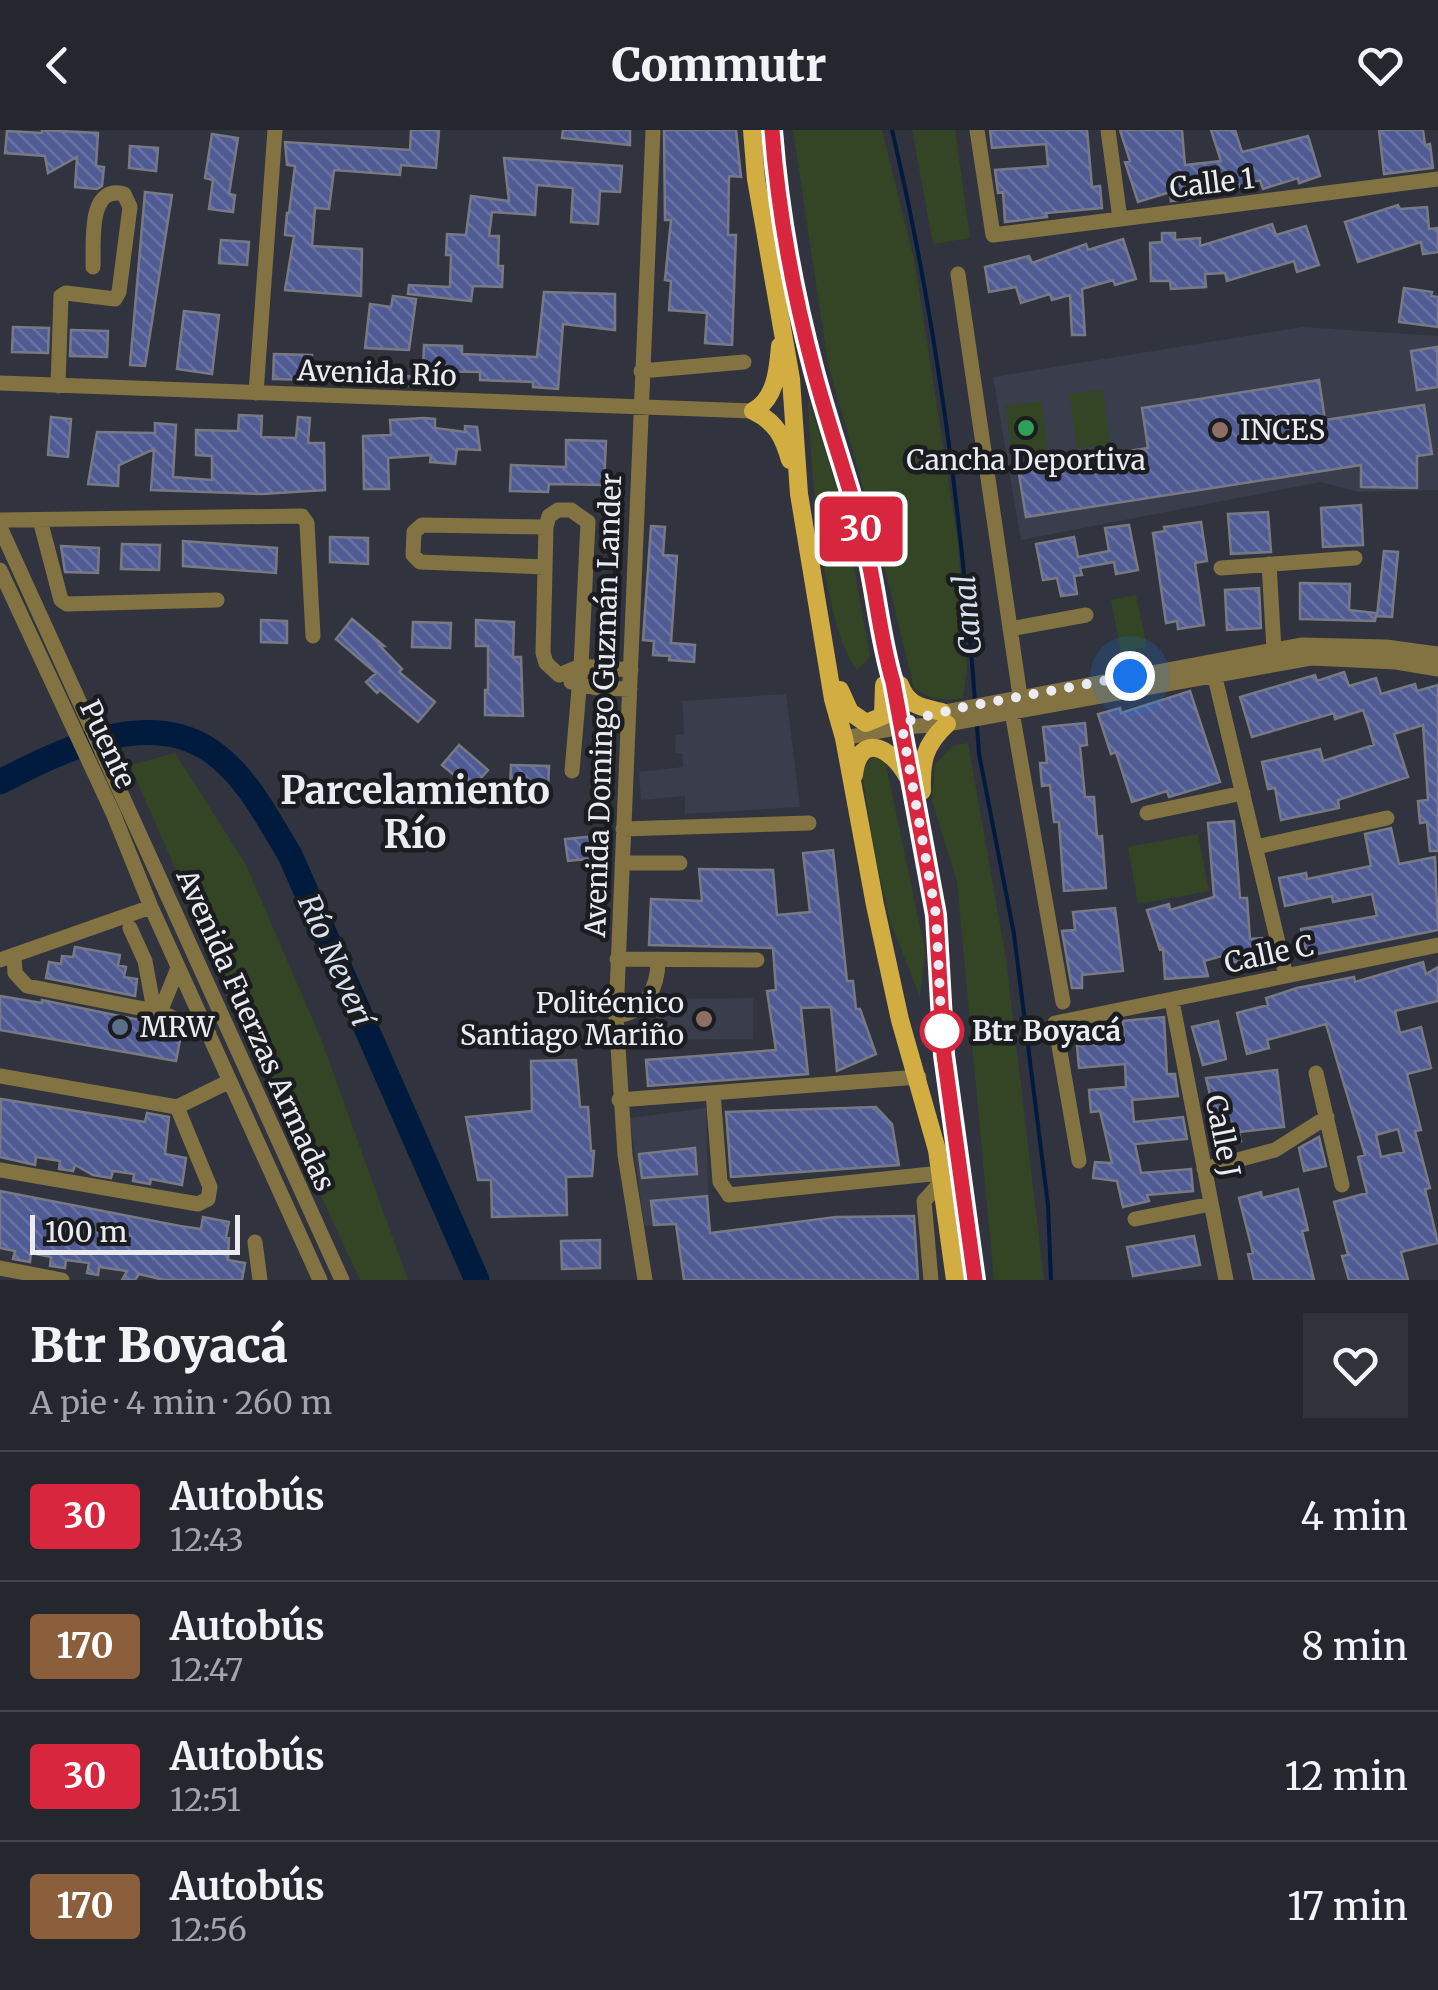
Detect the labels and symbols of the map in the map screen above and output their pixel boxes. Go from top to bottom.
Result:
street label: Calle 1 [1168,160,1256,206]
street label: Avenida Río [296,352,457,394]
place label: INCES [1240,412,1325,448]
marker: Cancha Deportiva [1015,417,1037,439]
marker: INCES [1209,419,1231,441]
place label: Cancha Deportiva [906,442,1146,478]
street label: Avenida Domingo Guzmán Lander [577,472,629,939]
line badge: 30 [816,496,906,562]
water label: Canal [945,573,989,657]
your location [1105,651,1155,701]
street label: Puente [72,694,144,794]
district label: Parcelamiento Río [280,767,550,858]
street label: Avenida Fuerzas Armadas [168,863,343,1196]
water label: Río Neverí [290,888,383,1035]
street label: Calle C [1221,927,1317,981]
place label: Politécnico Santiago Mariño [460,985,684,1053]
marker: Politécnico Santiago Mariño [693,1008,715,1030]
place label: MRW [140,1009,216,1045]
marker: Btr Boyacá [921,1010,963,1052]
place label: Btr Boyacá [972,1013,1121,1049]
marker: MRW [109,1016,131,1038]
street label: Calle J [1197,1092,1249,1180]
scale bar [30,1210,240,1254]

